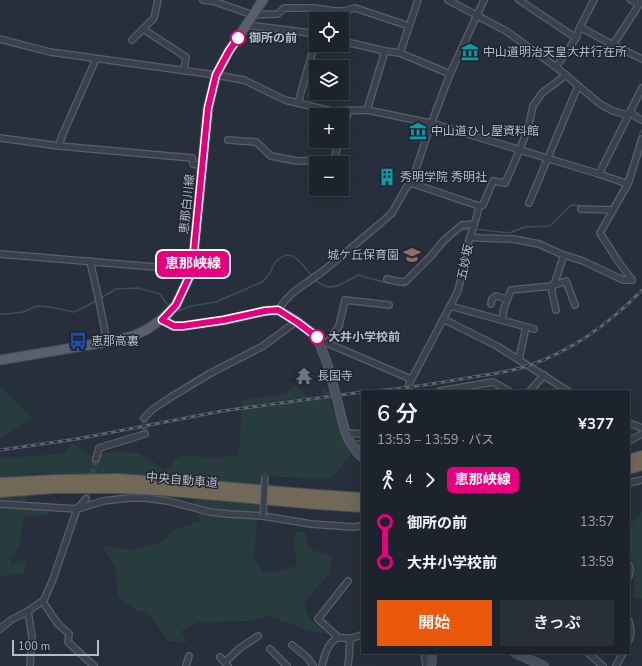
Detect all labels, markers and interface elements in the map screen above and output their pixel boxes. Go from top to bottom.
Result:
map controls [309,12,349,196]
button: locate [309,12,349,52]
marker: 御所の前 [230,30,246,46]
place label: 御所の前 [249,30,297,46]
museum icon: 中山道明治天皇大井行在所 [460,42,480,62]
place label: 中山道明治天皇大井行在所 [483,44,627,60]
button: layers [309,60,349,100]
button: + [309,108,349,148]
museum icon: 中山道ひし屋資料館 [408,121,428,141]
place label: 中山道ひし屋資料館 [431,123,539,139]
button: − [309,156,349,196]
building icon: 秀明学院 秀明社 [377,167,397,187]
place label: 秀明学院 秀明社 [400,169,487,185]
street label: 恵那白川線 [176,173,198,235]
street label: 五妙坂 [453,243,477,281]
school or university icon: 城ケ丘保育園 [402,245,422,265]
place label: 城ケ丘保育園 [327,247,399,263]
line badge: 恵那峡線 [165,251,221,277]
text: 恵那峡線 [165,254,221,273]
marker: 大井小学校前 [309,329,325,345]
place label: 大井小学校前 [328,329,400,345]
bus stop icon: 恵那高裏 [68,331,88,351]
place label: 恵那高裏 [91,333,139,349]
temple icon: 長国寺 [294,366,314,386]
place label: 長国寺 [317,368,353,384]
text: 6 分 [377,399,418,429]
text: ¥377 [578,414,614,434]
text: 13:53 – 13:59 · バス [377,431,494,449]
street label: 中央自動車道 [145,469,219,491]
icon: walk [377,469,399,491]
icon: forward [419,469,441,491]
text: 恵那峡線 [455,470,511,489]
text: 4 [405,471,413,489]
text: 御所の前 [407,513,467,533]
text: 13:57 [580,513,614,531]
text: 大井小学校前 [407,553,497,573]
text: 13:59 [580,553,614,571]
button: 開始 [377,600,492,646]
button: きっぷ [500,600,614,646]
scale bar [12,638,99,657]
text: 100 m [18,639,50,654]

